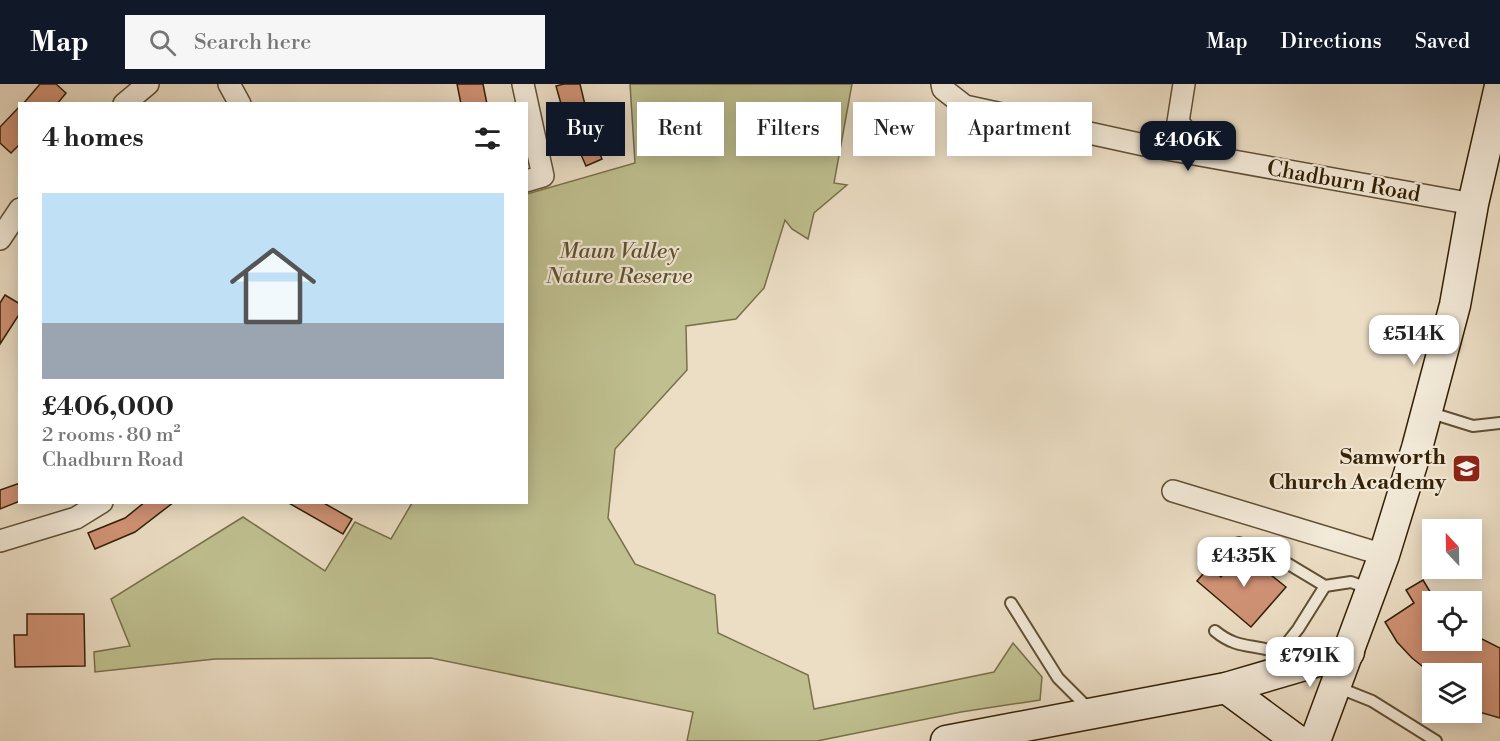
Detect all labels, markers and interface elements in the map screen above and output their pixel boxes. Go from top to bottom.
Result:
search box [125,15,545,69]
text: Map [30,25,89,60]
icon: search [146,26,179,59]
text: Search here [194,29,311,56]
text: Map [1206,29,1248,55]
text: Directions [1281,29,1382,55]
text: Saved [1415,29,1470,55]
chip: Buy [546,102,625,156]
chip: Rent [637,102,724,156]
chip: Filters [736,102,841,156]
chip: New [853,102,935,156]
chip: Apartment [947,102,1092,156]
pin: £406K [1146,121,1230,172]
text: 4 homes [42,122,144,154]
icon: filters [471,122,504,155]
text: £406K [1154,128,1222,153]
street label: Chadburn Road [1265,155,1423,208]
icon: home [219,232,327,340]
park label: Maun Valley Nature Reserve [545,238,692,290]
pin: £514K [1372,315,1456,366]
text: £514K [1383,322,1445,347]
text: £406,000 [42,391,174,423]
text: 2 rooms · 80 m² [42,423,180,448]
place label: Samworth Church Academy [1268,444,1447,496]
text: Chadburn Road [42,448,183,473]
school or university icon: Samworth Church Academy [1451,453,1483,485]
north arrow [1422,519,1482,579]
map controls [1422,519,1482,723]
pin: £435K [1202,537,1286,588]
text: £435K [1211,544,1277,569]
button: locate [1422,591,1482,651]
pin: £791K [1268,637,1352,688]
text: £791K [1280,644,1340,669]
button: layers [1422,663,1482,723]

